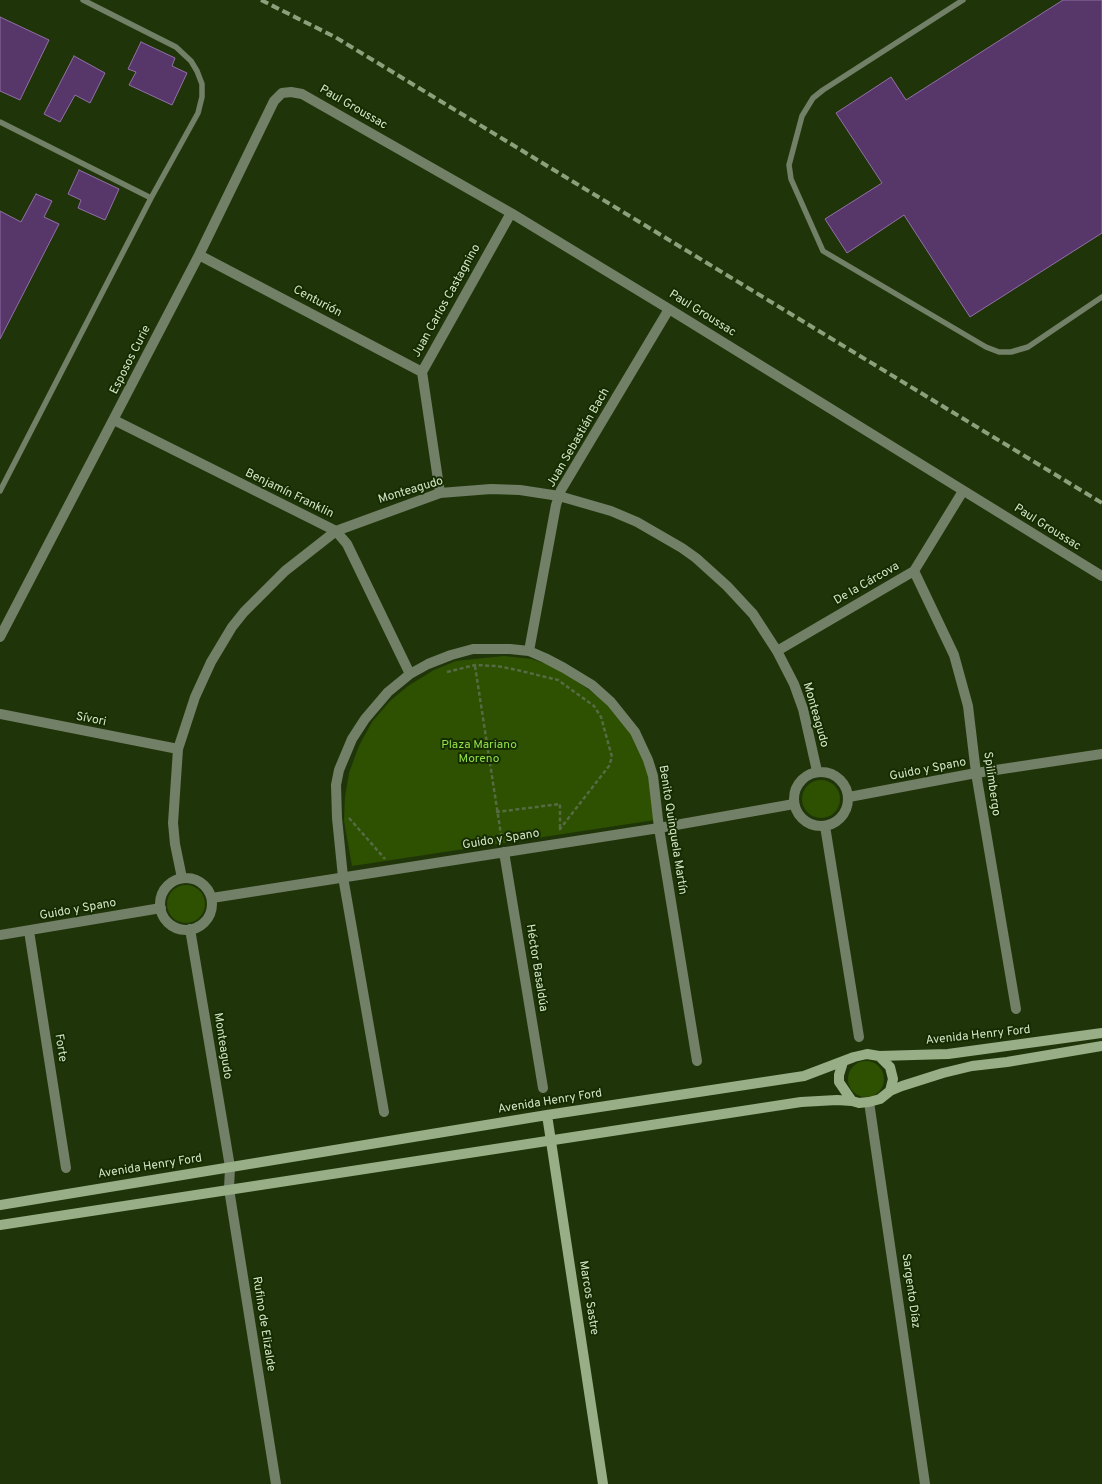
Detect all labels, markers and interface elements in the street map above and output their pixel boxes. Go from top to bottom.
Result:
street label: Paul Groussac [316,83,390,133]
street label: Juan Carlos Castagnino [410,242,484,360]
street label: Centurión [290,283,344,321]
street label: Paul Groussac [666,288,738,340]
street label: Esposos Curie [107,323,155,397]
street label: Juan Sebastián Bach [545,386,613,490]
street label: Benjamín Franklin [242,466,336,522]
street label: Monteagudo [377,474,445,508]
street label: Paul Groussac [1011,502,1083,554]
street label: De la Cárcova [832,560,902,608]
street label: Monteagudo [799,681,831,749]
street label: Sívori [75,710,107,730]
park label: Plaza Mariano Moreno [441,739,517,767]
street label: Spilimbergo [979,751,1003,817]
street label: Guido y Spano [888,756,968,784]
street label: Benito Quinquela Martín [655,764,689,896]
street label: Guido y Spano [461,827,541,853]
street label: Guido y Spano [38,896,118,924]
street label: Héctor Basaldúa [522,923,550,1013]
street label: Monteagudo [210,1012,234,1080]
street label: Avenida Henry Ford [925,1023,1031,1049]
street label: Forte [51,1033,69,1063]
street label: Avenida Henry Ford [497,1087,603,1117]
street label: Avenida Henry Ford [97,1152,203,1182]
street label: Sargento Díaz [898,1253,922,1329]
street label: Marcos Sastre [575,1260,601,1336]
street label: Rufino de Elizalde [248,1275,278,1373]

